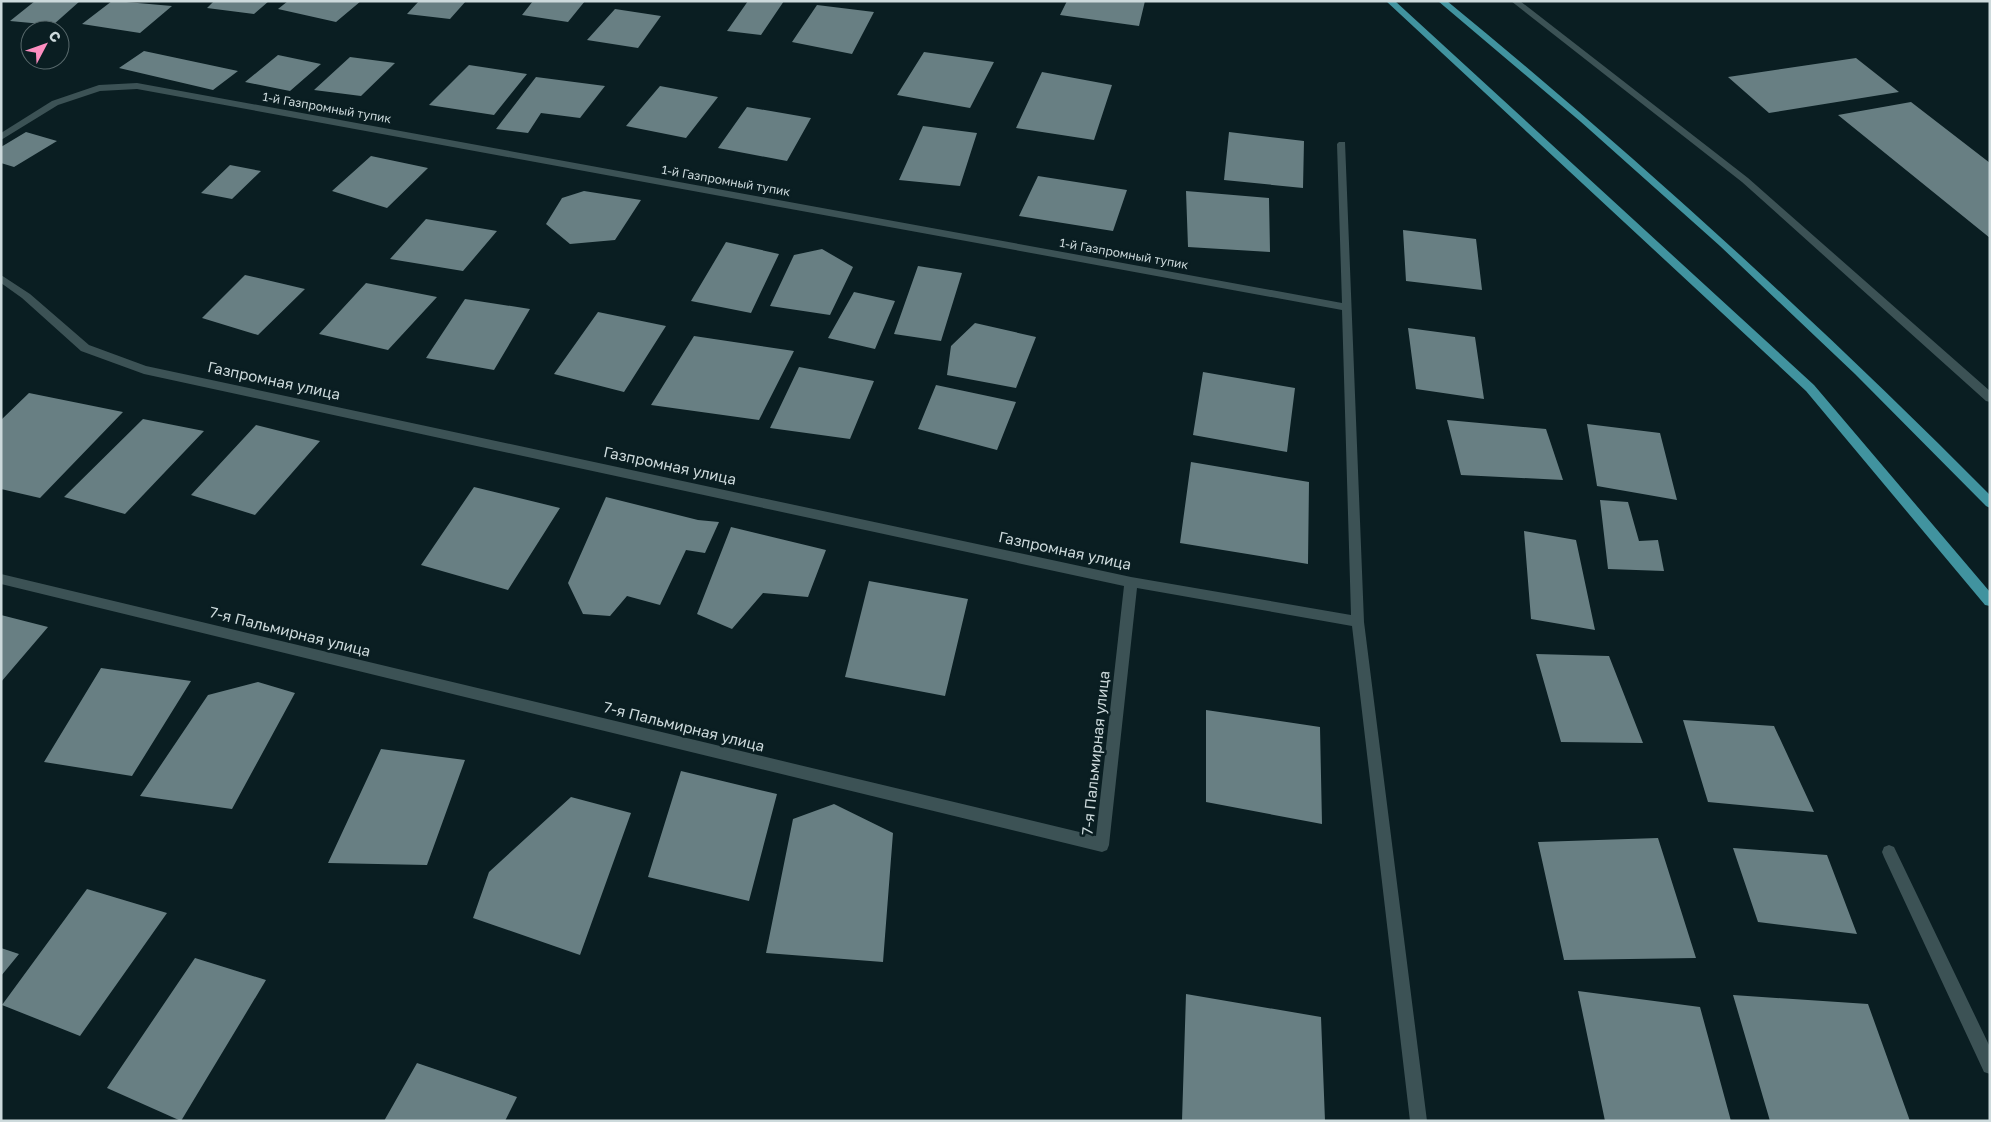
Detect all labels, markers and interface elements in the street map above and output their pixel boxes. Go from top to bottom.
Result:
north arrow [20,20,70,70]
text: С [46,27,65,46]
street label: 1-й Газпромный тупик [262,89,393,126]
street label: 1-й Газпромный тупик [661,162,792,199]
street label: 1-й Газпромный тупик [1059,235,1190,272]
street label: Газпромная улица [206,357,342,403]
street label: Газпромная улица [602,442,738,488]
street label: Газпромная улица [997,527,1133,573]
street label: 7-я Пальмирная улица [208,602,373,660]
street label: 7-я Пальмирная улица [1077,670,1113,836]
street label: 7-я Пальмирная улица [602,697,767,755]

